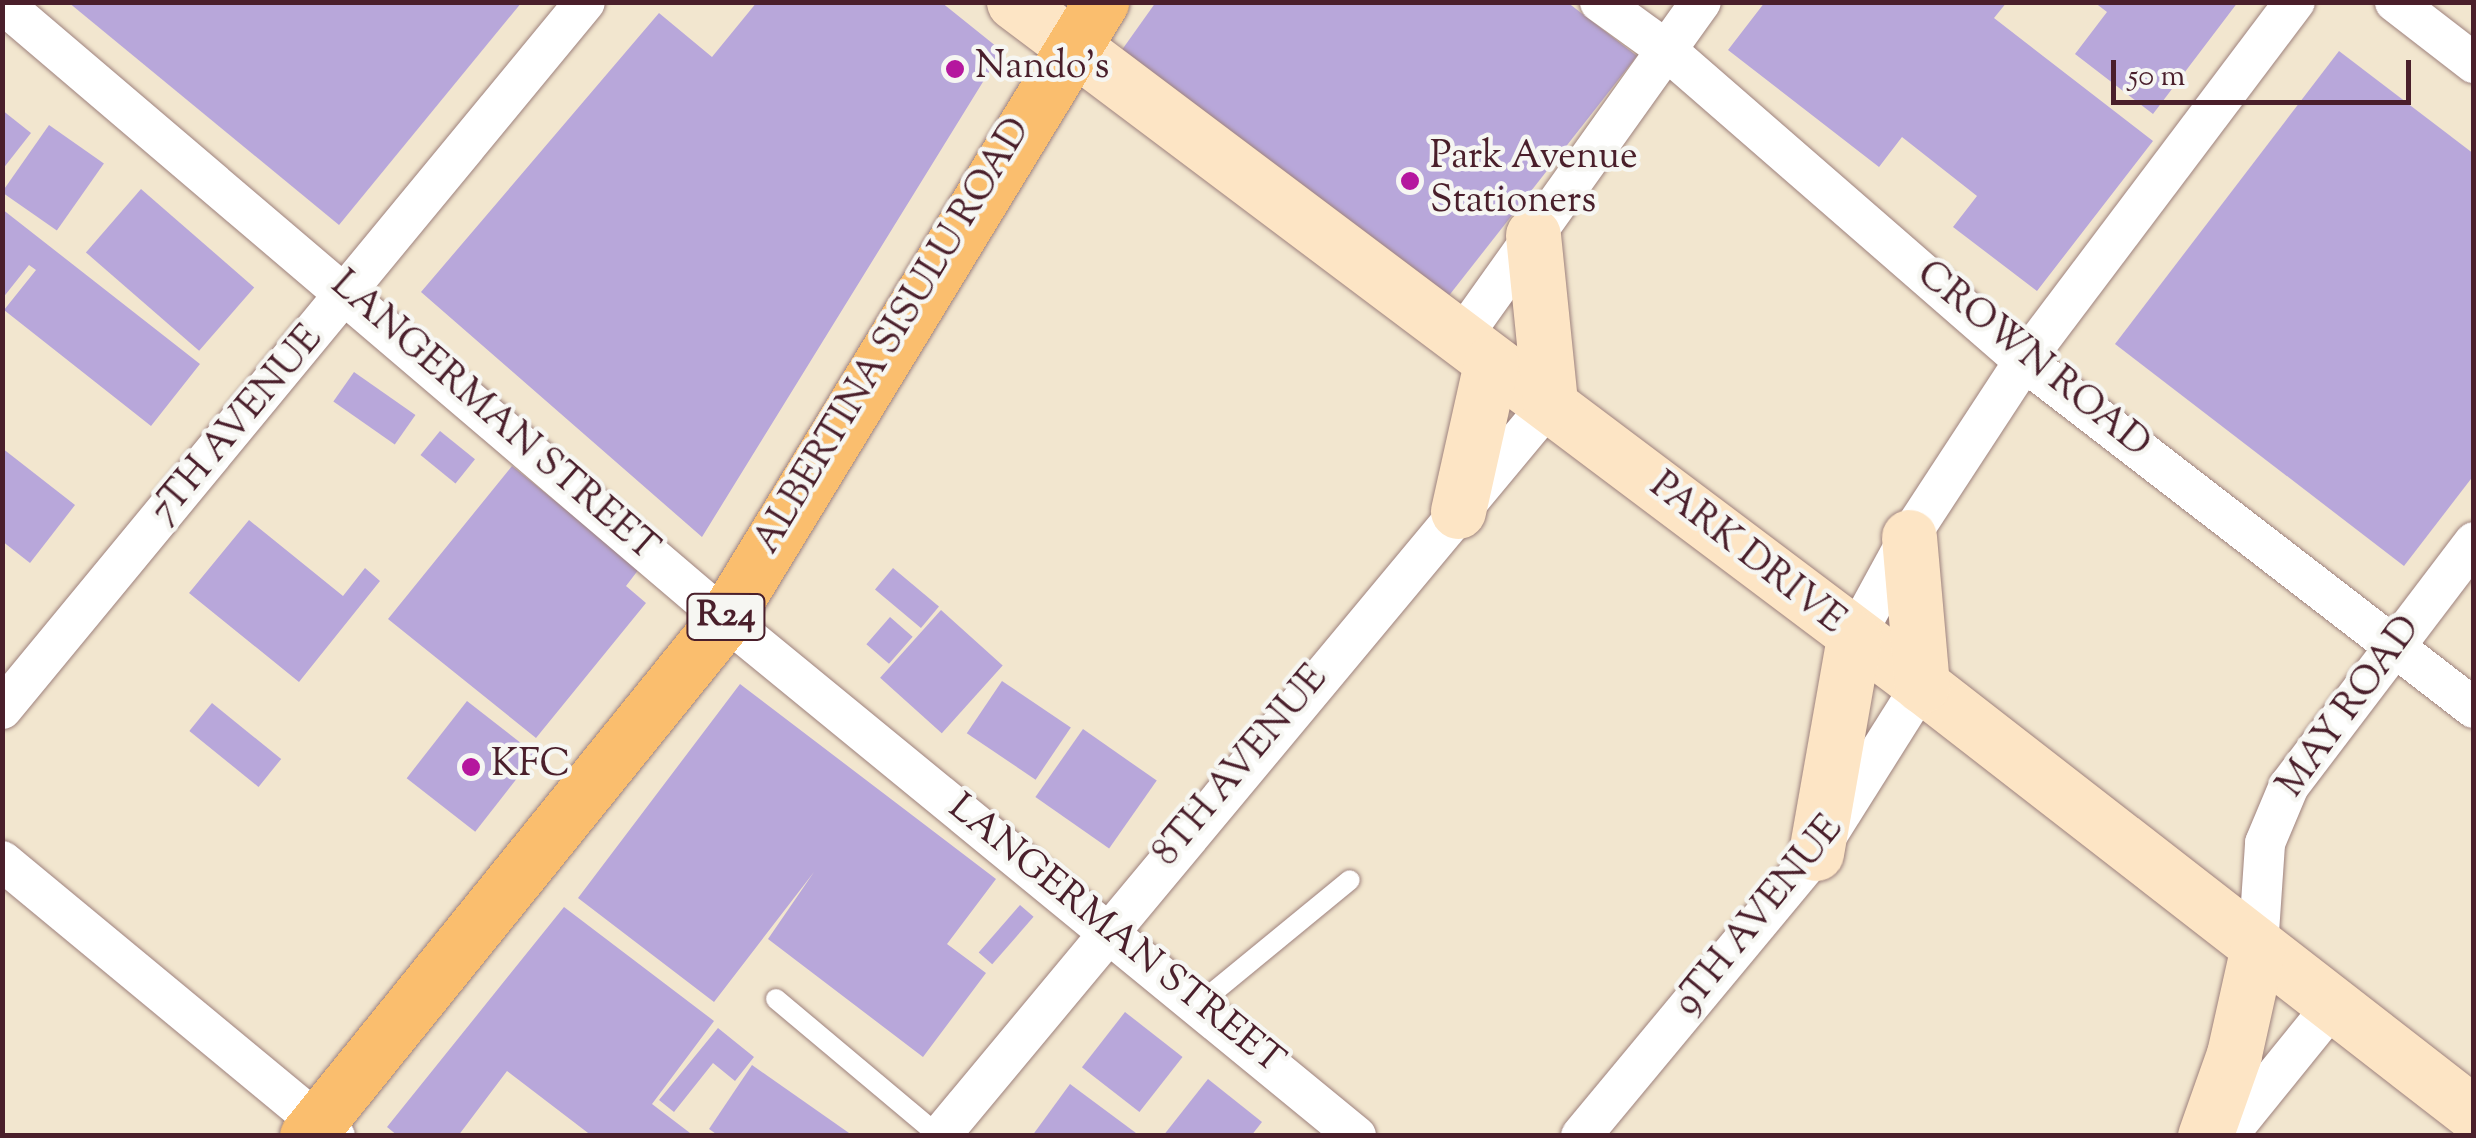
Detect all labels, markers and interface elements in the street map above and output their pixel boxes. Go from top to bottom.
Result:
scale bar [2116,40,2416,102]
place label: Nando's [975,46,1109,92]
text: 50 m [2128,56,2185,99]
marker: Nando's [944,58,966,80]
street label: ALBERTINA SISULU ROAD [746,111,1042,563]
place label: Park Avenue Stationers [1430,136,1638,225]
marker: Park Avenue Stationers [1399,170,1421,192]
street label: CROWN ROAD [1906,253,2158,469]
street label: LANGERMAN STREET [320,263,666,573]
street label: 7TH AVENUE [142,318,334,534]
street label: PARK DRIVE [1639,465,1853,645]
road number: R24 [686,587,766,647]
street label: MAY ROAD [2270,608,2432,808]
street label: 8TH AVENUE [1145,658,1339,876]
place label: KFC [491,744,570,790]
marker: KFC [460,756,482,778]
street label: LANGERMAN STREET [938,786,1292,1086]
street label: 9TH AVENUE [1666,808,1854,1026]

